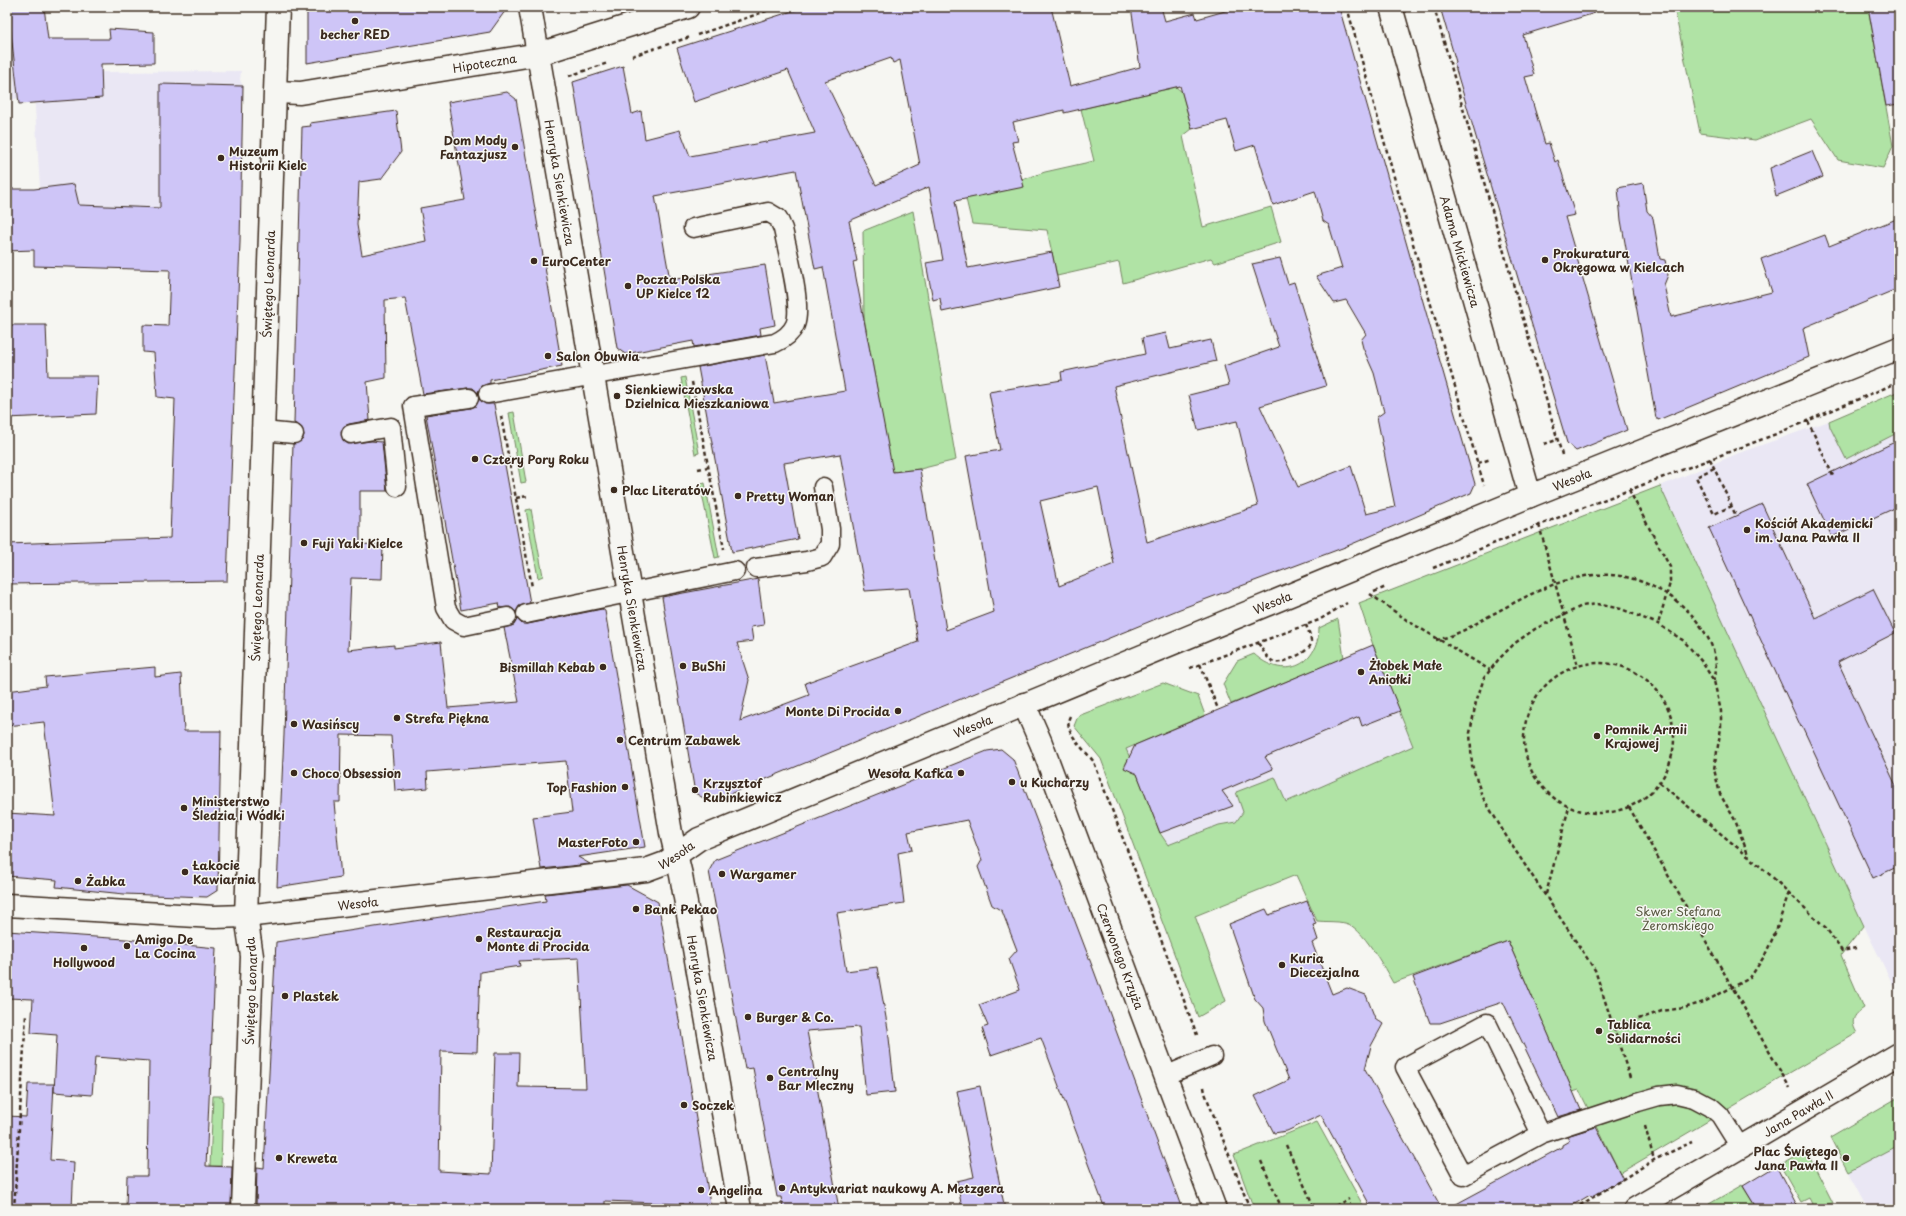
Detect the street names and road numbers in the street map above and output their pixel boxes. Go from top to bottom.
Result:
street label: Hipoteczna [451,49,518,77]
street label: Henryka Sienkiewicza [540,118,580,247]
street label: Adama Mickiewicza [1436,193,1485,309]
street label: Świętego Leonarda [257,229,279,338]
street label: Wesoła [1550,463,1595,495]
street label: Henryka Sienkiewicza [613,544,652,673]
street label: Świętego Leonarda [246,553,268,662]
street label: Wesoła [1250,586,1295,618]
street label: Wesoła [951,710,995,742]
street label: Wesoła [656,836,698,874]
street label: Wesoła [337,892,380,914]
street label: Czerwonego Krzyża [1092,900,1149,1012]
street label: Henryka Sienkiewicza [683,934,723,1063]
street label: Świętego Leonarda [240,936,261,1045]
street label: Jana Pawła II [1759,1086,1837,1141]

